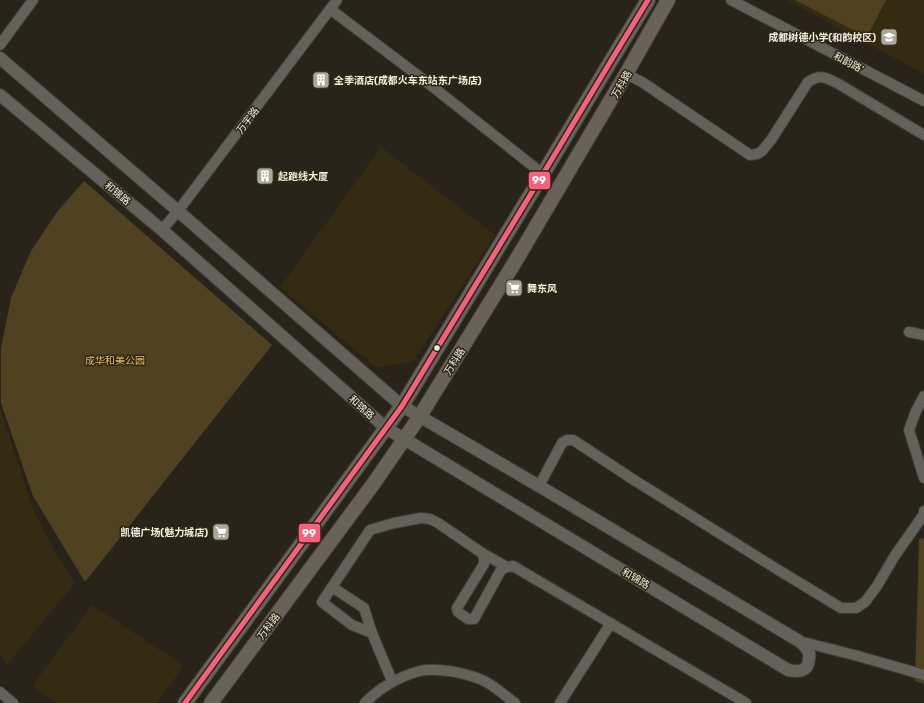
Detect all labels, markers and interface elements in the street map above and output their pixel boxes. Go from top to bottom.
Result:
school or university icon: 成都树德小学(和韵校区) [879,27,899,47]
place label: 成都树德小学(和韵校区) [768,31,876,44]
street label: 和韵路’ [831,50,866,76]
street label: 万科路 [609,69,635,100]
building icon: 全季酒店(成都火车东站东广场店) [311,70,331,90]
place label: 全季酒店(成都火车东站东广场店) [333,74,482,87]
street label: 万宇路 [234,105,262,136]
building icon: 起跑线大厦 [255,166,275,186]
place label: 起跑线大厦 [278,171,328,183]
line badge: 99 [528,171,551,190]
text: 99 [532,174,546,187]
street label: 和锦路 [102,180,133,208]
supermarket icon: 舞东风 [504,278,524,298]
place label: 舞东风 [527,283,557,295]
unlabelled marker [432,343,442,353]
street label: 万科路 [442,346,468,377]
park label: 成华和美公园 [85,355,145,367]
street label: 和锦路 [346,393,376,422]
supermarket icon: 凯德广场(魅力城店) [211,522,231,542]
line badge: 99 [298,523,321,543]
place label: 凯德广场(魅力城店) [120,526,208,539]
text: 99 [302,527,316,540]
street label: 和锦路 [620,566,651,592]
street label: 万科路 [255,611,283,642]

